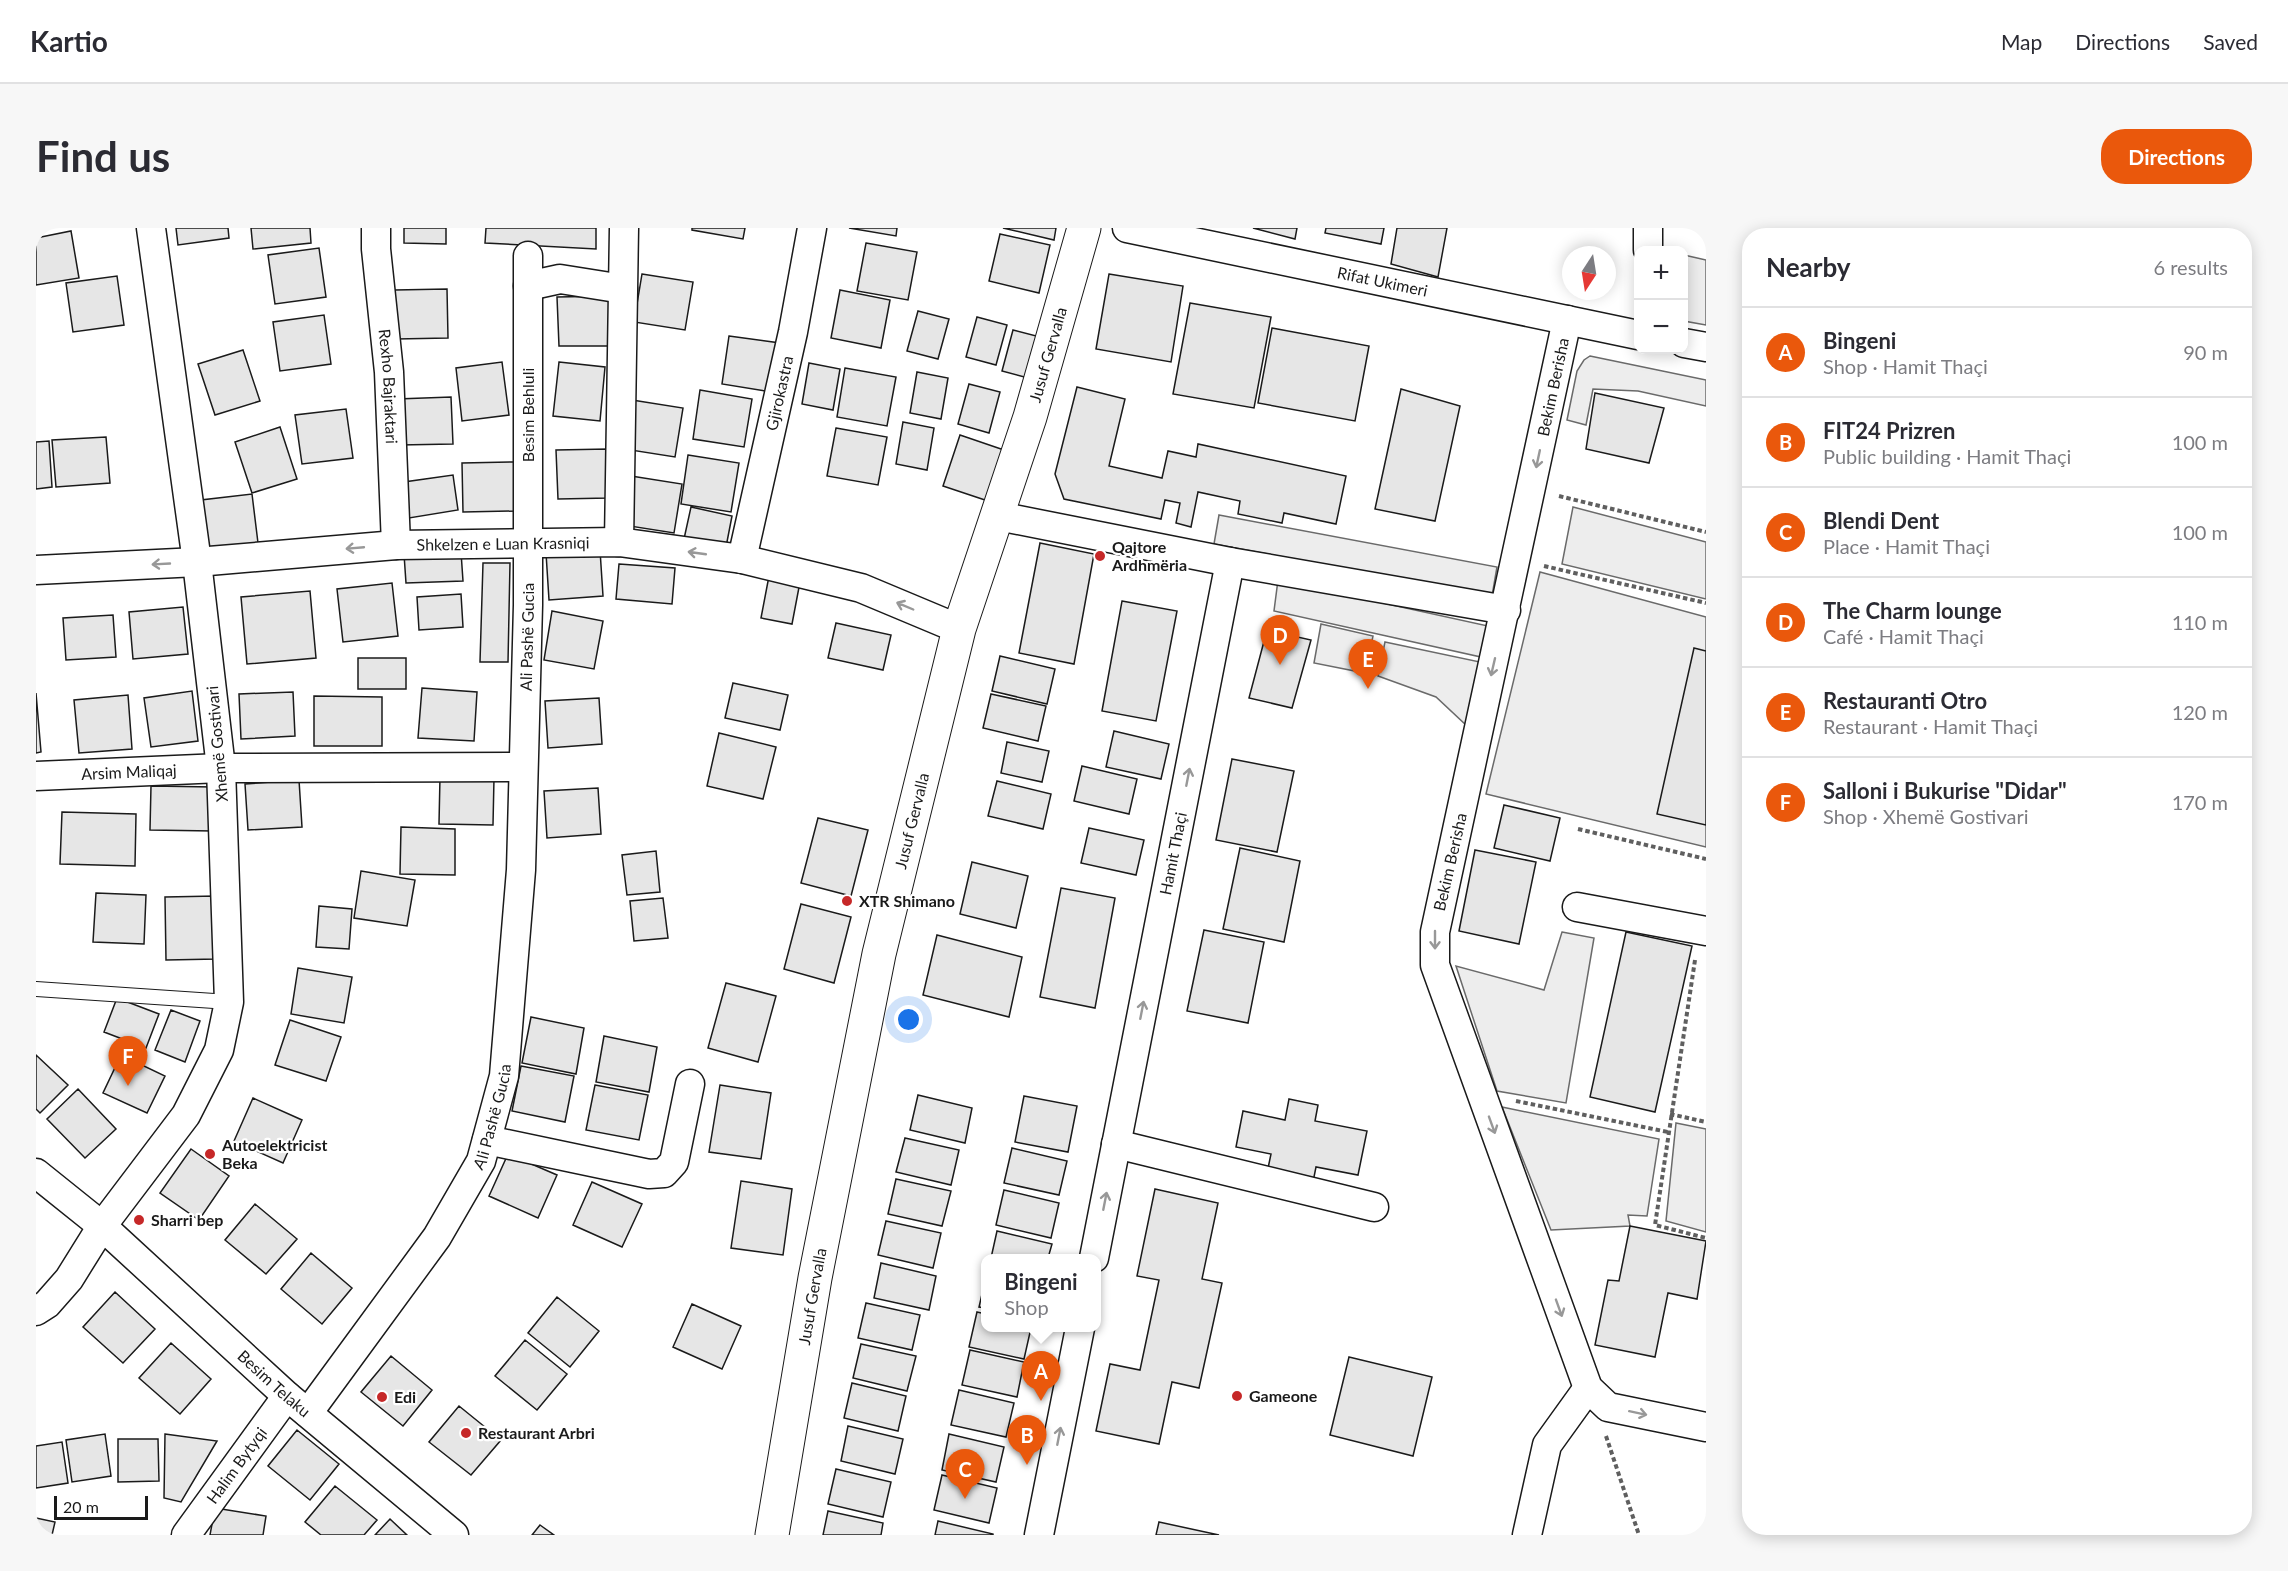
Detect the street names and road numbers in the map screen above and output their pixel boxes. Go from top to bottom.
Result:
street label: Rifat Ukimeri [1336,262,1430,300]
street label: Jusuf Gervalla [1025,305,1070,404]
street label: Rexho Bajraktari [376,328,402,444]
street label: Bekim Berisha [1533,336,1572,438]
street label: Gjirokastra [761,354,796,432]
street label: Besim Behluli [518,368,537,462]
street label: Shkelzen e Luan Krasniqi [416,532,590,554]
street label: Ali Pashë Gucia [516,583,537,691]
street label: Xhemë Gostivari [202,685,231,803]
street label: Arsim Maliqaj [81,760,177,783]
street label: Jusuf Gervalla [890,771,932,871]
street label: Hamit Thaçi [1155,810,1190,897]
street label: Bekim Berisha [1429,811,1470,913]
street label: Ali Pashë Gucia [468,1063,514,1173]
street label: Jusuf Gervalla [794,1246,830,1346]
street label: Besim Telaku [234,1346,315,1421]
street label: Halim Bytyqi [202,1423,270,1507]

